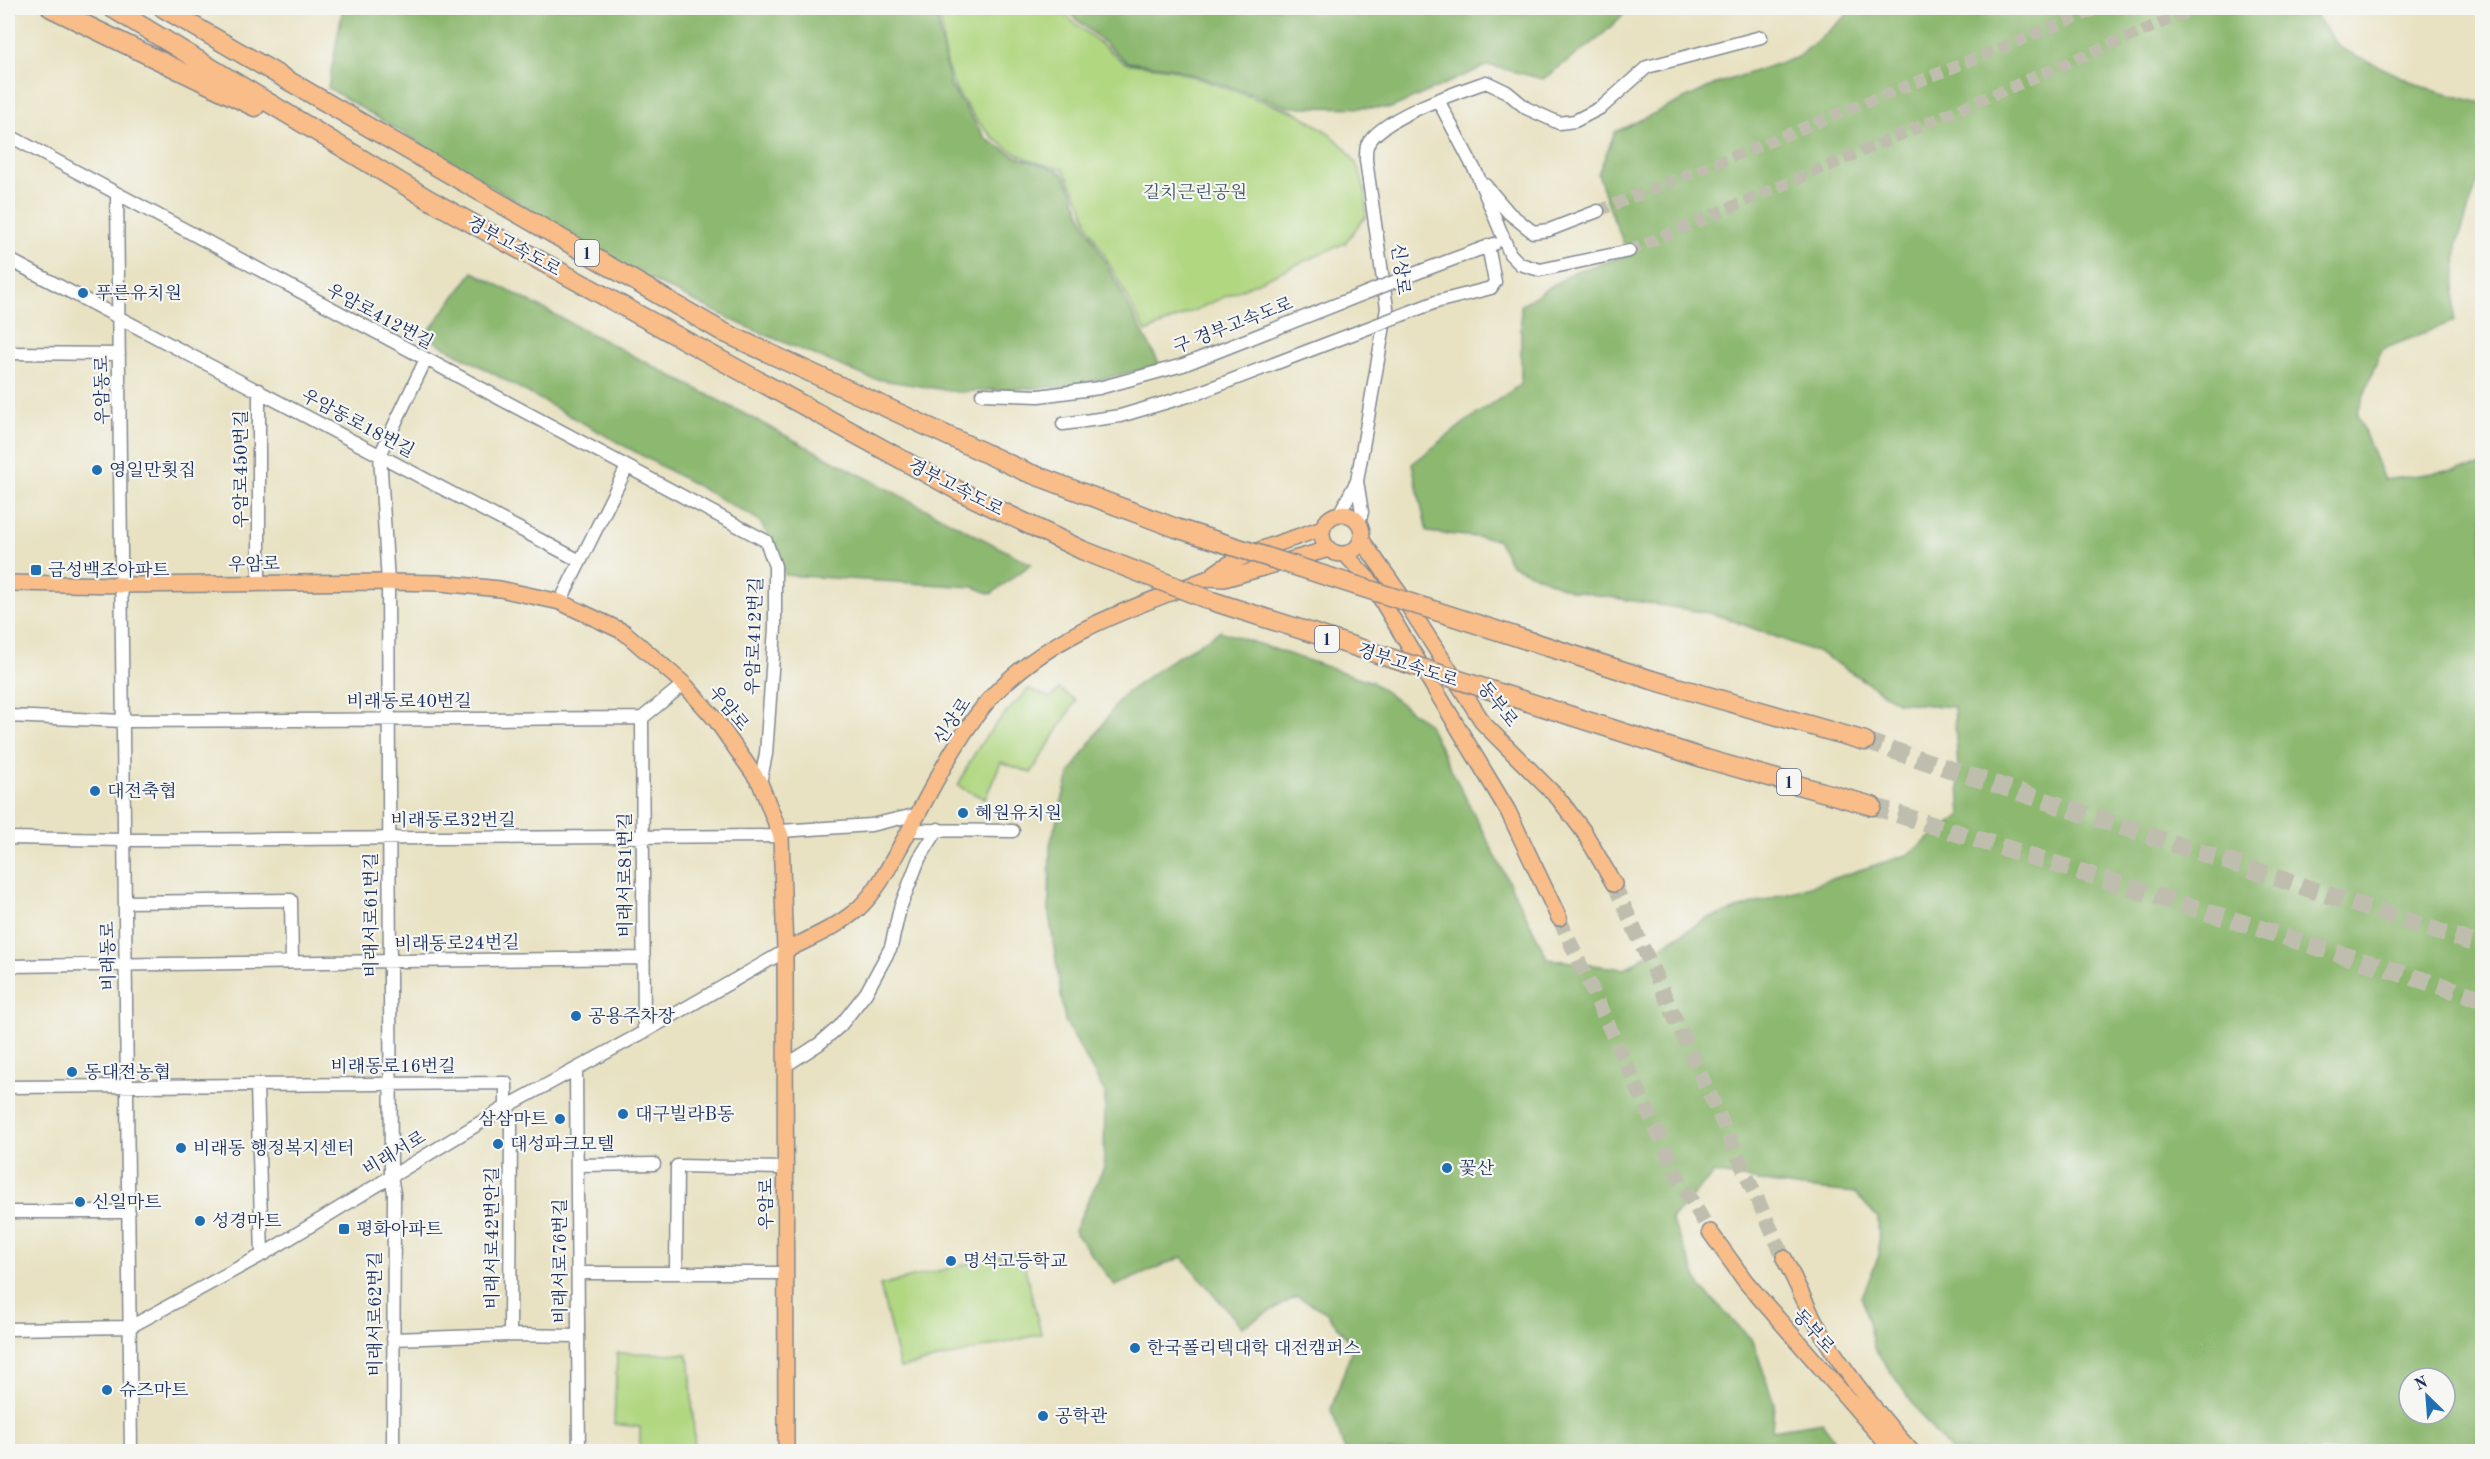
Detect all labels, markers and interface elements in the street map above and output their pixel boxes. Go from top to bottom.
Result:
park label: 길치근린공원 [1143,183,1247,202]
street label: 경부고속도로 [464,212,564,280]
road number: 1 [575,240,599,266]
street label: 신상로 [1388,242,1413,296]
street label: 우암로412번길 [323,280,436,353]
place label: 푸른유치원 [95,284,182,303]
marker: 푸른유치원 [76,286,90,300]
street label: 구 경부고속도로 [1170,293,1296,357]
street label: 우암동로 [92,355,113,425]
street label: 우암동로18번길 [298,386,418,461]
street label: 우암로450번길 [232,410,251,528]
street label: 경부고속도로 [905,454,1007,520]
place label: 영일만횟집 [109,460,196,480]
marker: 영일만횟집 [90,463,104,477]
street label: 우암로 [228,555,280,574]
place label: 금성백조아파트 [48,561,170,580]
marker: 금성백조아파트 [29,563,43,577]
street label: 우암로412번길 [743,577,766,695]
road number: 1 [1315,626,1339,652]
street label: 경부고속도로 [1355,639,1461,691]
street label: 동부로 [1474,678,1521,731]
street label: 우암로 [705,682,752,735]
street label: 비래동로40번길 [346,691,472,711]
street label: 신상로 [930,694,975,748]
road number: 1 [1777,769,1801,795]
place label: 대전축협 [107,781,177,801]
marker: 대전축협 [88,784,102,798]
place label: 혜원유치원 [975,804,1062,823]
marker: 혜원유치원 [956,806,970,820]
street label: 비래동로32번길 [390,810,516,830]
street label: 비래서로81번길 [615,812,635,938]
street label: 비래서로61번길 [361,852,381,978]
street label: 비래동로 [97,921,119,991]
street label: 비래동로24번길 [394,932,520,954]
place label: 공용주차장 [588,1007,676,1026]
marker: 공용주차장 [569,1009,583,1023]
street label: 비래동로16번길 [330,1056,456,1076]
place label: 동대전농협 [84,1063,171,1082]
marker: 동대전농협 [65,1065,79,1079]
place label: 대구빌라B동 [635,1104,734,1124]
marker: 대구빌라B동 [616,1107,630,1121]
place label: 삼삼마트 [478,1110,549,1129]
marker: 삼삼마트 [553,1112,567,1126]
street label: 비래서로 [359,1127,429,1179]
place label: 대성파크모텔 [510,1135,614,1154]
marker: 대성파크모텔 [491,1137,505,1151]
place label: 비래동 행정복지센터 [193,1138,355,1158]
marker: 비래동 행정복지센터 [174,1141,188,1155]
place label: 꽃산 [1459,1159,1494,1178]
marker: 꽃산 [1440,1161,1454,1175]
street label: 비래서로42번안길 [482,1167,502,1309]
street label: 우암로 [757,1178,776,1230]
place label: 신일마트 [92,1193,162,1212]
marker: 신일마트 [73,1195,87,1209]
street label: 비래서로76번길 [550,1198,570,1324]
place label: 성경마트 [212,1212,282,1231]
marker: 성경마트 [193,1214,207,1228]
place label: 평화아파트 [356,1220,444,1239]
marker: 평화아파트 [337,1222,351,1236]
street label: 비래서로62번길 [365,1251,385,1377]
place label: 명석고등학교 [963,1252,1068,1271]
marker: 명석고등학교 [944,1254,958,1268]
street label: 동부로 [1789,1306,1838,1357]
place label: 한국폴리텍대학 대전캠퍼스 [1147,1338,1361,1358]
marker: 한국폴리텍대학 대전캠퍼스 [1128,1341,1142,1355]
north arrow [2397,1366,2457,1426]
text: N [2413,1374,2431,1394]
place label: 슈즈마트 [119,1381,189,1400]
marker: 슈즈마트 [100,1383,114,1397]
place label: 공학관 [1055,1407,1108,1426]
marker: 공학관 [1036,1409,1050,1423]

